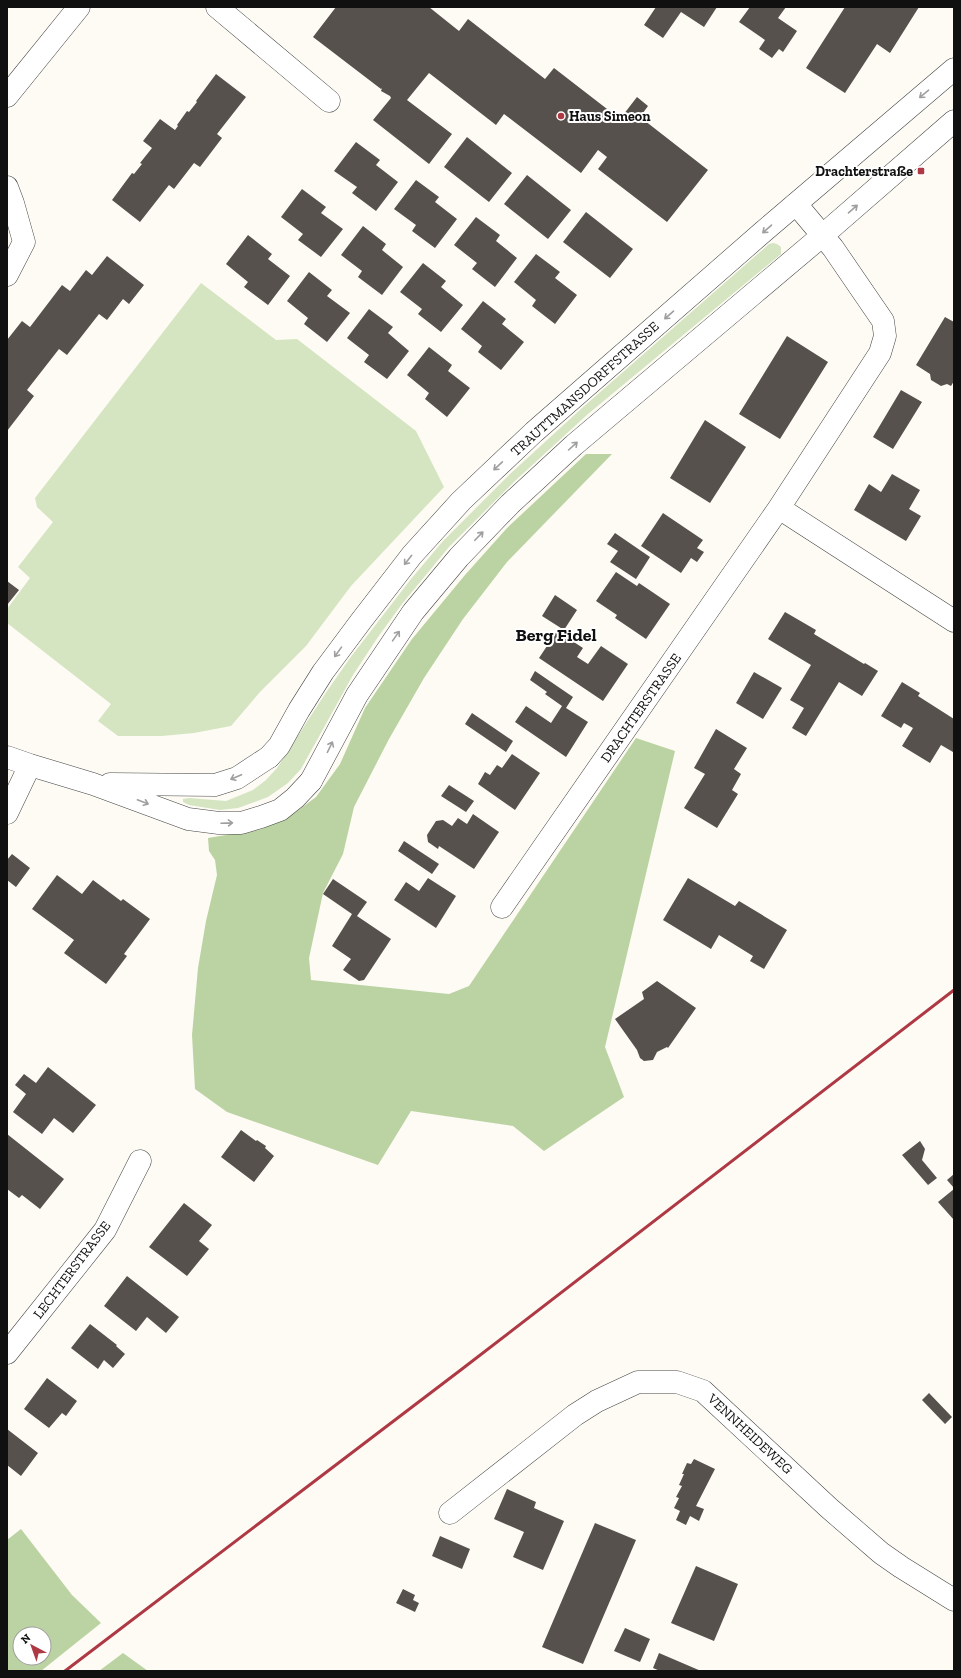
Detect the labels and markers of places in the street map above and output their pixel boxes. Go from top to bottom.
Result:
place label: Haus Simeon [569,108,651,125]
marker: Haus Simeon [556,111,566,121]
place label: Drachterstraße [815,163,913,180]
marker: Drachterstraße [916,166,926,176]

